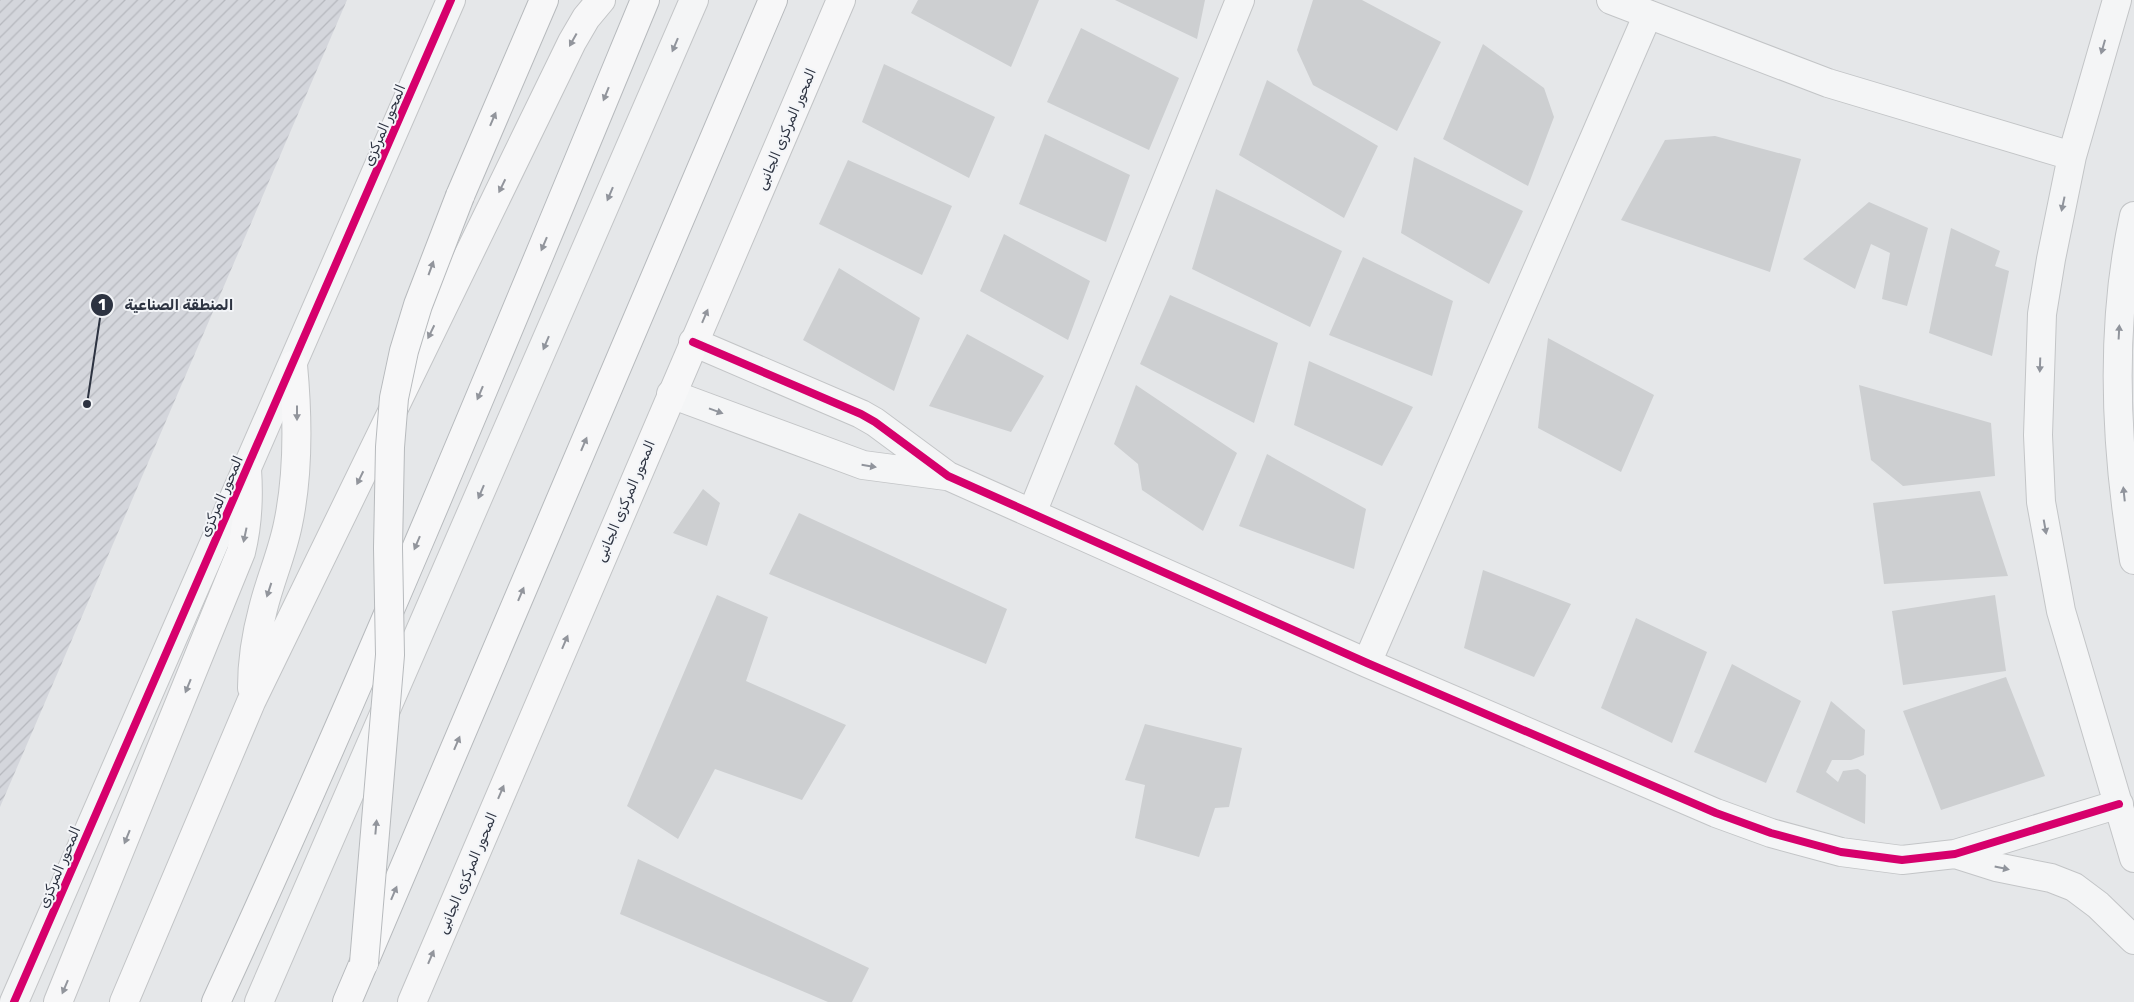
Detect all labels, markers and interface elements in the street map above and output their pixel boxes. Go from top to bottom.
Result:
one-way arrow [569,33,578,47]
one-way arrow [671,38,679,52]
one-way arrow [2099,39,2107,54]
street label: المحور المركزى الجانبى [753,66,820,193]
street label: المحور المركزى [360,82,409,169]
one-way arrow [602,87,610,102]
one-way arrow [489,112,497,126]
one-way arrow [498,179,506,193]
one-way arrow [606,187,614,201]
one-way arrow [2059,197,2067,212]
one-way arrow [539,237,547,251]
one-way arrow [427,260,435,275]
callout: المنطقة الصناعية [90,290,244,320]
text: 1 [98,296,106,314]
text: المنطقة الصناعية [125,296,233,314]
one-way arrow [701,309,709,323]
one-way arrow [2116,324,2124,340]
one-way arrow [427,325,435,339]
one-way arrow [541,336,549,350]
one-way arrow [2035,357,2043,373]
one-way arrow [476,386,484,400]
one-way arrow [293,406,301,422]
one-way arrow [709,408,724,415]
one-way arrow [581,437,589,451]
street label: المحور المركزى الجانبى [592,438,659,565]
street label: المحور المركزى [196,453,247,539]
one-way arrow [862,462,878,470]
one-way arrow [356,471,364,485]
one-way arrow [476,485,484,499]
one-way arrow [2120,486,2128,502]
one-way arrow [2042,519,2050,535]
one-way arrow [241,527,249,542]
one-way arrow [413,536,421,551]
one-way arrow [265,583,273,598]
one-way arrow [517,587,525,601]
one-way arrow [562,635,570,649]
one-way arrow [184,679,192,694]
one-way arrow [454,736,462,750]
one-way arrow [498,785,506,799]
street label: المحور المركزى الجانبى [434,810,501,937]
one-way arrow [372,818,380,834]
street label: المحور المركزى [35,824,84,911]
one-way arrow [122,830,130,844]
one-way arrow [1994,864,2009,872]
one-way arrow [390,886,398,900]
one-way arrow [427,949,435,964]
one-way arrow [60,980,68,994]

